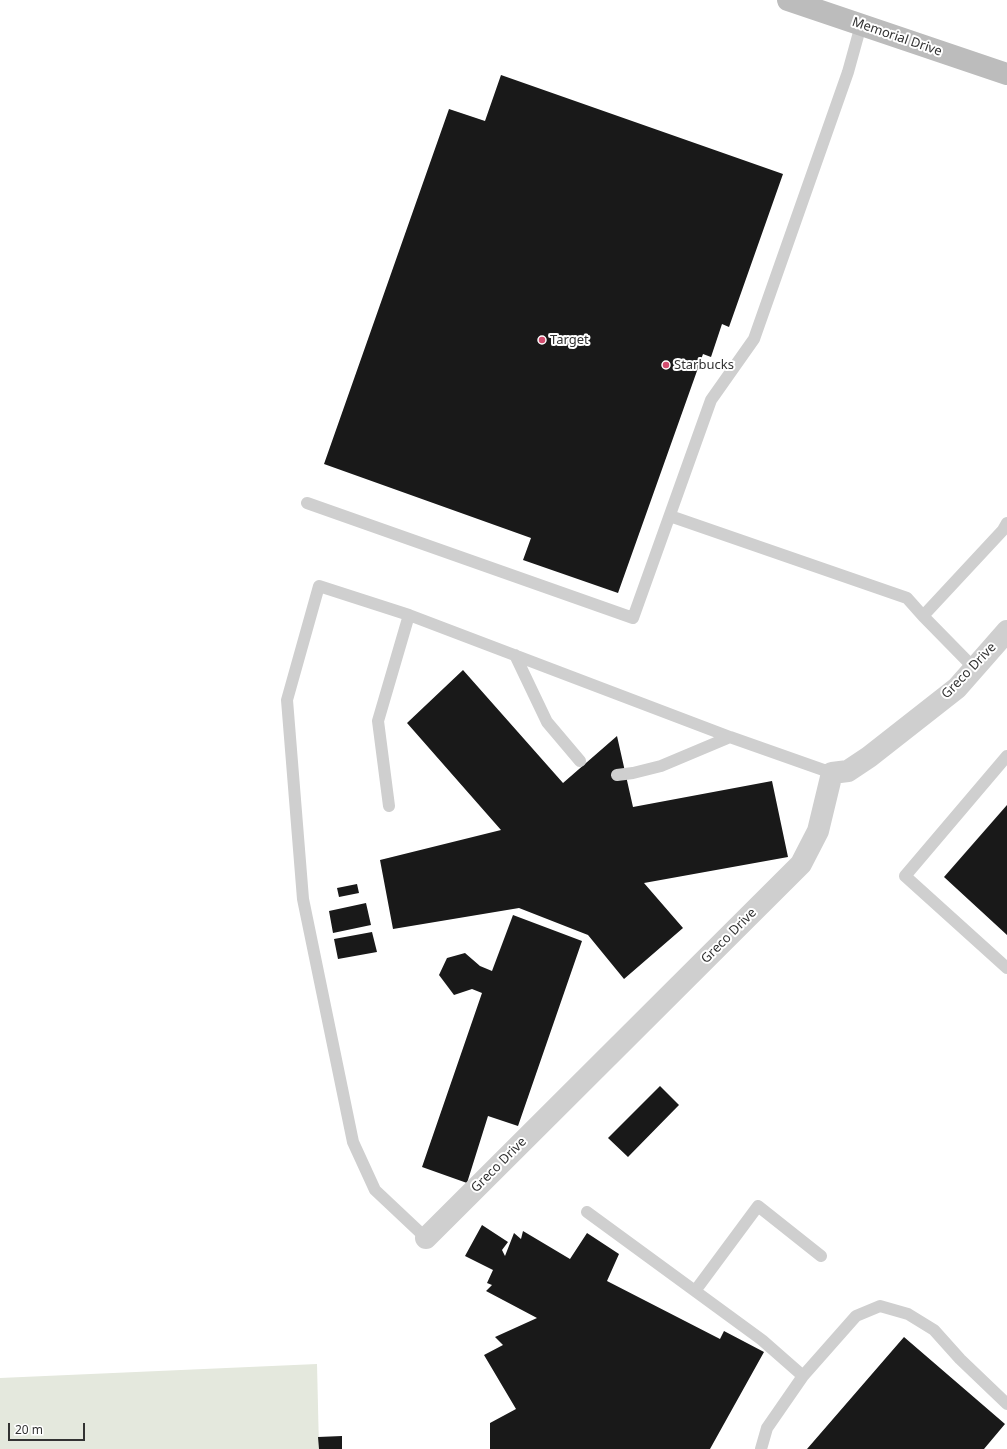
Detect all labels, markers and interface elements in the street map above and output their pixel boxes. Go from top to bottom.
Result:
street label: Memorial Drive [850,14,944,60]
place label: Target [550,332,589,348]
marker: Target [537,335,547,345]
place label: Starbucks [674,357,734,373]
marker: Starbucks [661,360,671,370]
street label: Greco Drive [939,640,999,702]
street label: Greco Drive [698,905,760,967]
street label: Greco Drive [468,1134,530,1196]
scale bar [10,1415,87,1441]
text: 20 m [15,1421,43,1438]

